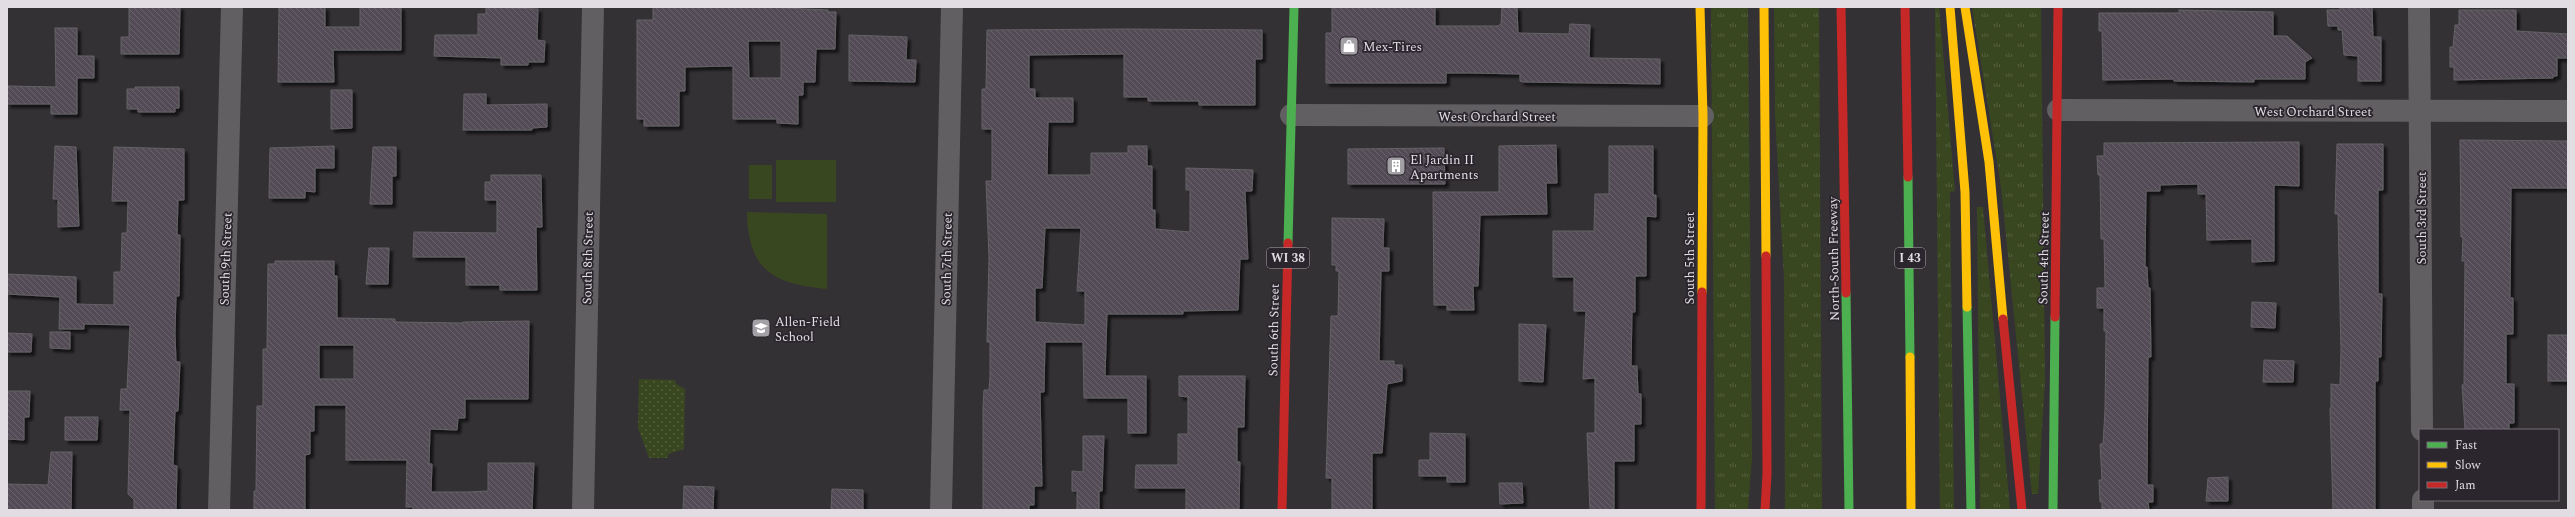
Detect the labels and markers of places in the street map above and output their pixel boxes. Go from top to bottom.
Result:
shop icon: Mex-Tires [1338,35,1360,57]
place label: Mex-Tires [1363,37,1422,57]
place label: El Jardin II Apartments [1410,150,1479,185]
building icon: El Jardin II Apartments [1385,155,1407,177]
place label: Allen-Field School [775,312,840,347]
school or university icon: Allen-Field School [750,317,772,339]

